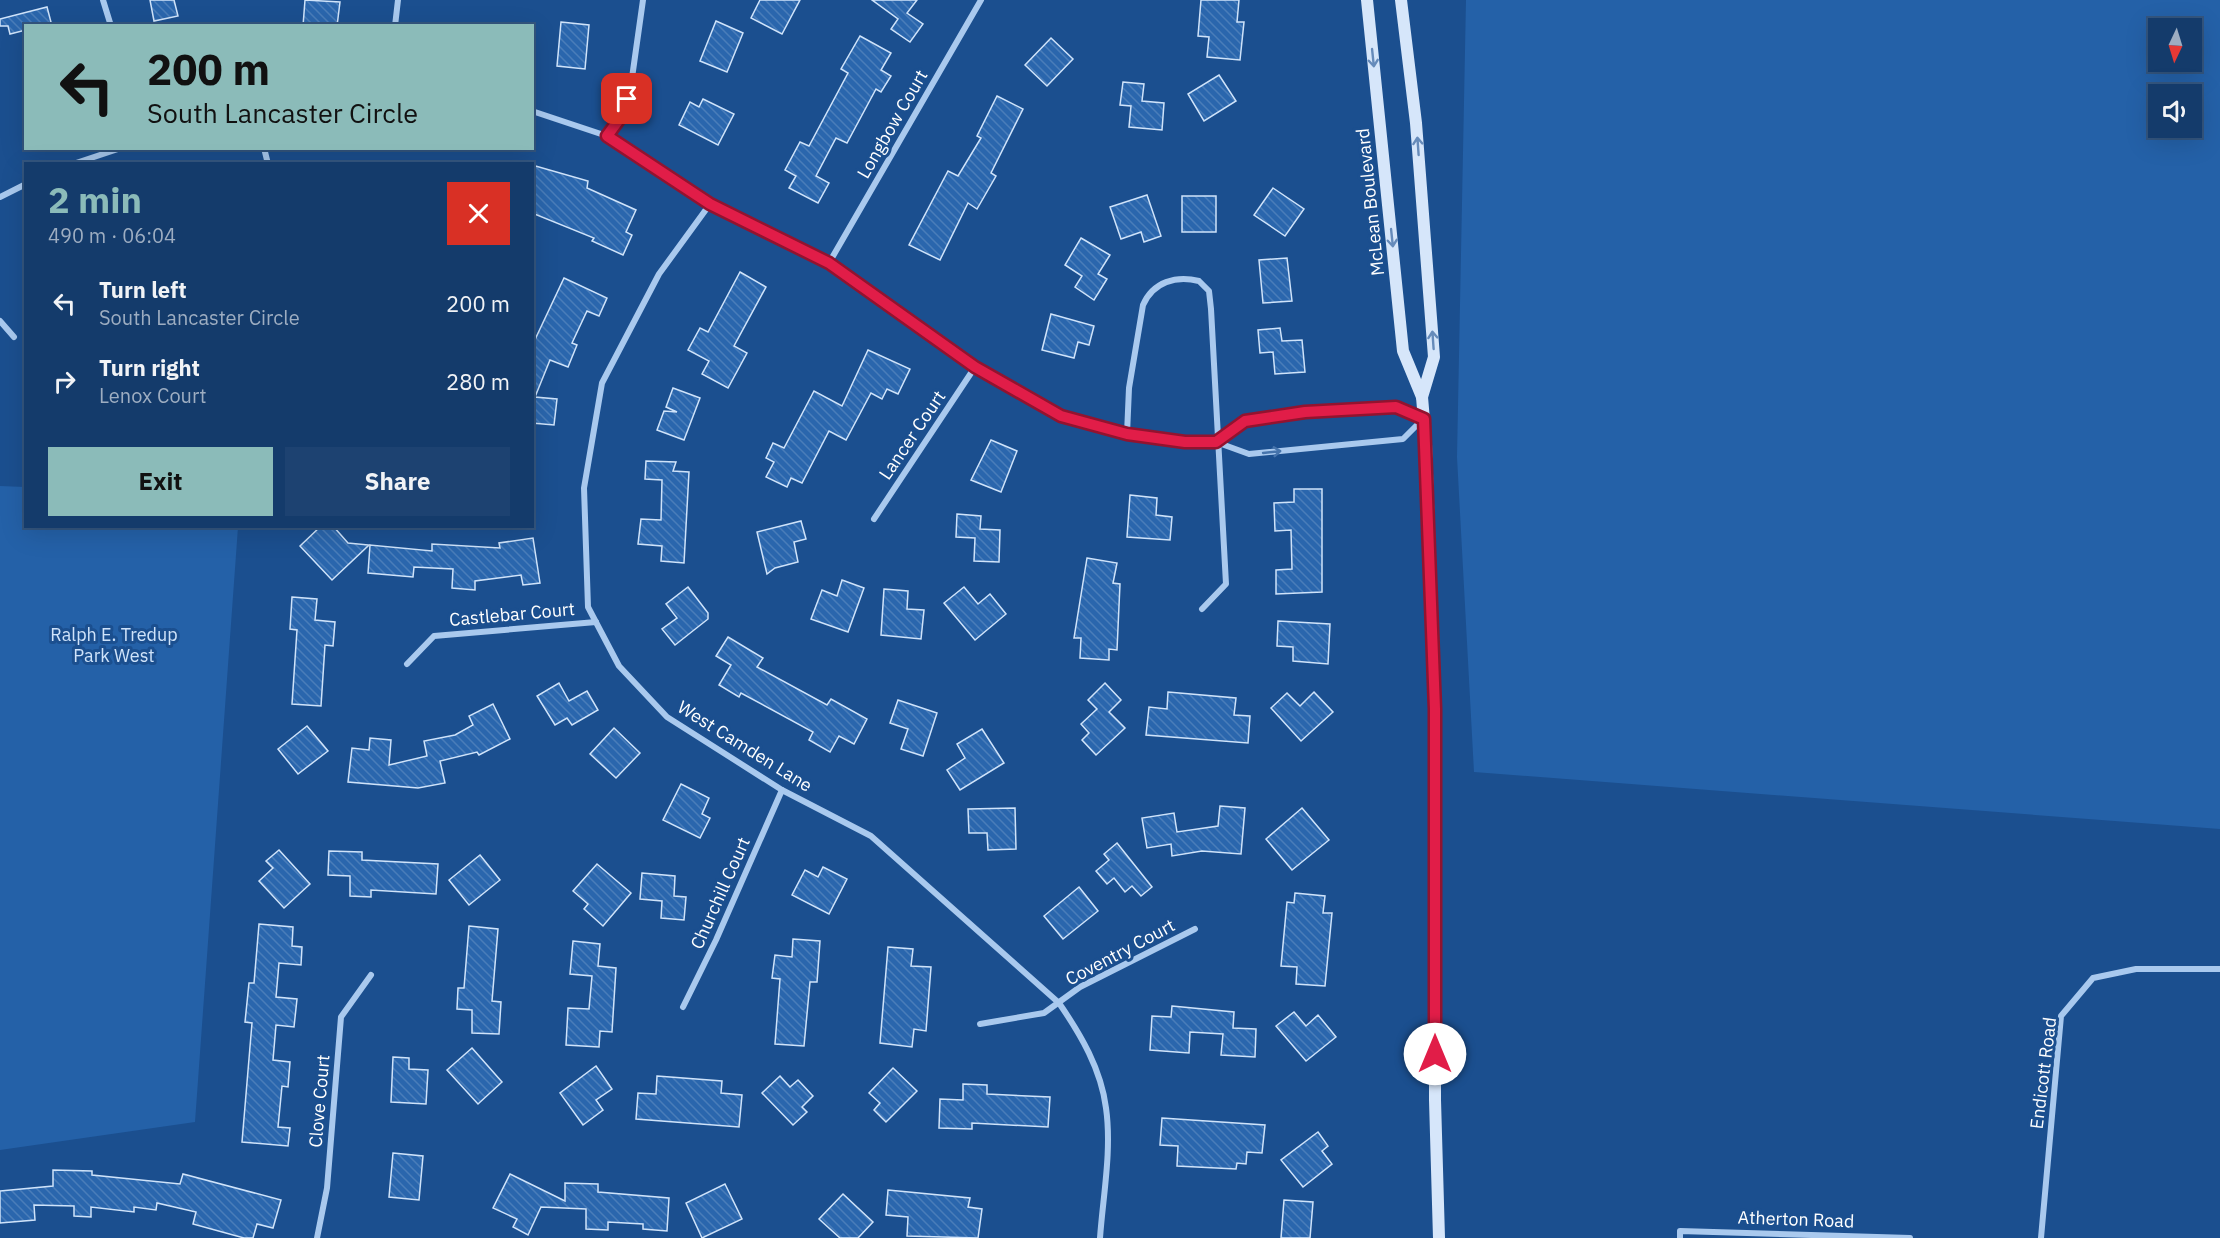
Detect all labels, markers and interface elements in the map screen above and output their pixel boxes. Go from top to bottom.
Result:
north arrow [2148,18,2202,72]
map controls [2148,18,2202,138]
text: 200 m [147,42,270,97]
icon: left [48,48,126,126]
one-way arrow [1368,48,1379,68]
street label: Longbow Court [852,66,932,182]
pin [601,73,652,124]
icon: arrive [610,82,643,115]
button: sound [2148,84,2202,138]
text: South Lancaster Circle [147,95,418,130]
street label: McLean Boulevard [1351,127,1389,277]
one-way arrow [1412,136,1423,156]
text: 2 min [48,176,142,223]
button: close [447,182,510,245]
text: 490 m · 06:04 [48,222,176,249]
one-way arrow [1386,227,1397,247]
text: Turn left [99,275,187,304]
icon: left [48,287,81,320]
text: 200 m [446,289,510,318]
text: South Lancaster Circle [99,304,300,331]
one-way arrow [1427,331,1438,351]
text: Turn right [99,353,200,382]
icon: right [48,365,81,398]
text: 280 m [446,367,510,396]
text: Lenox Court [99,382,206,409]
street label: Lancer Court [874,386,950,484]
one-way arrow [1262,446,1282,457]
button: Exit [48,447,273,516]
button: Share [285,447,510,516]
street label: Castlebar Court [448,597,576,631]
park label: Ralph E. Tredup Park West [50,623,178,667]
street label: West Camden Lane [673,695,817,797]
street label: Churchill Court [685,833,755,953]
street label: Coventry Court [1061,914,1179,990]
street label: Endicott Road [2025,1016,2061,1130]
position arrow [1403,1022,1467,1086]
street label: Clove Court [303,1054,335,1148]
street label: Atherton Road [1737,1205,1855,1233]

